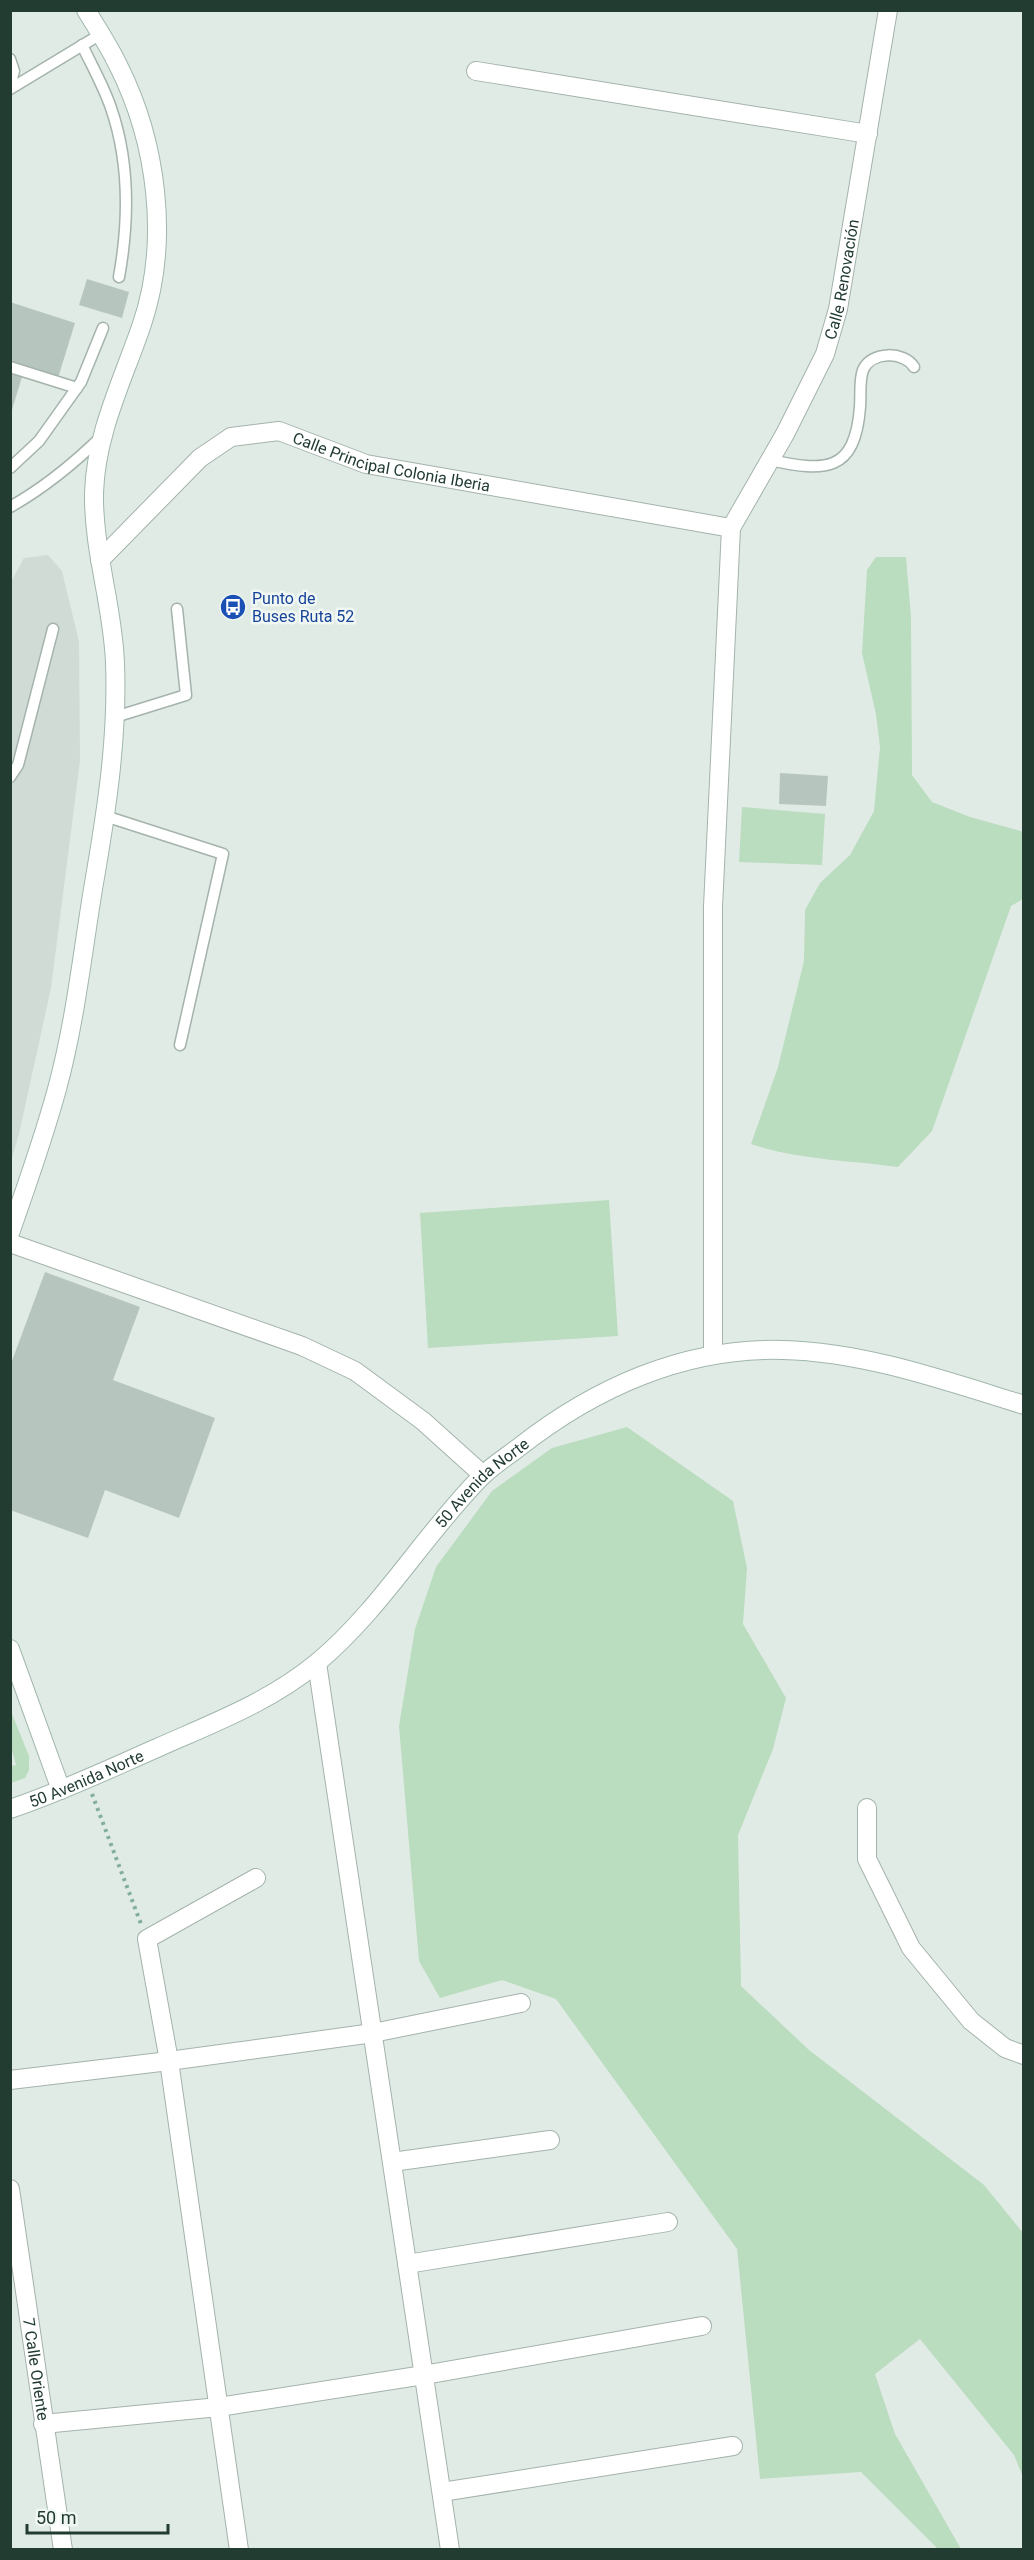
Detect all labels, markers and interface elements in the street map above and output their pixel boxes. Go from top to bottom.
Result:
street label: Calle Renovación [820,218,862,342]
street label: Calle Principal Colonia Iberia [290,428,492,495]
place label: Punto de Buses Ruta 52 [252,589,354,626]
bus stop icon: Punto de Buses Ruta 52 [218,592,248,622]
street label: 50 Avenida Norte [431,1434,532,1531]
street label: 50 Avenida Norte [26,1746,146,1811]
street label: 7 Calle Oriente [20,2316,53,2422]
scale bar [27,2497,168,2535]
text: 50 m [36,2507,76,2528]

